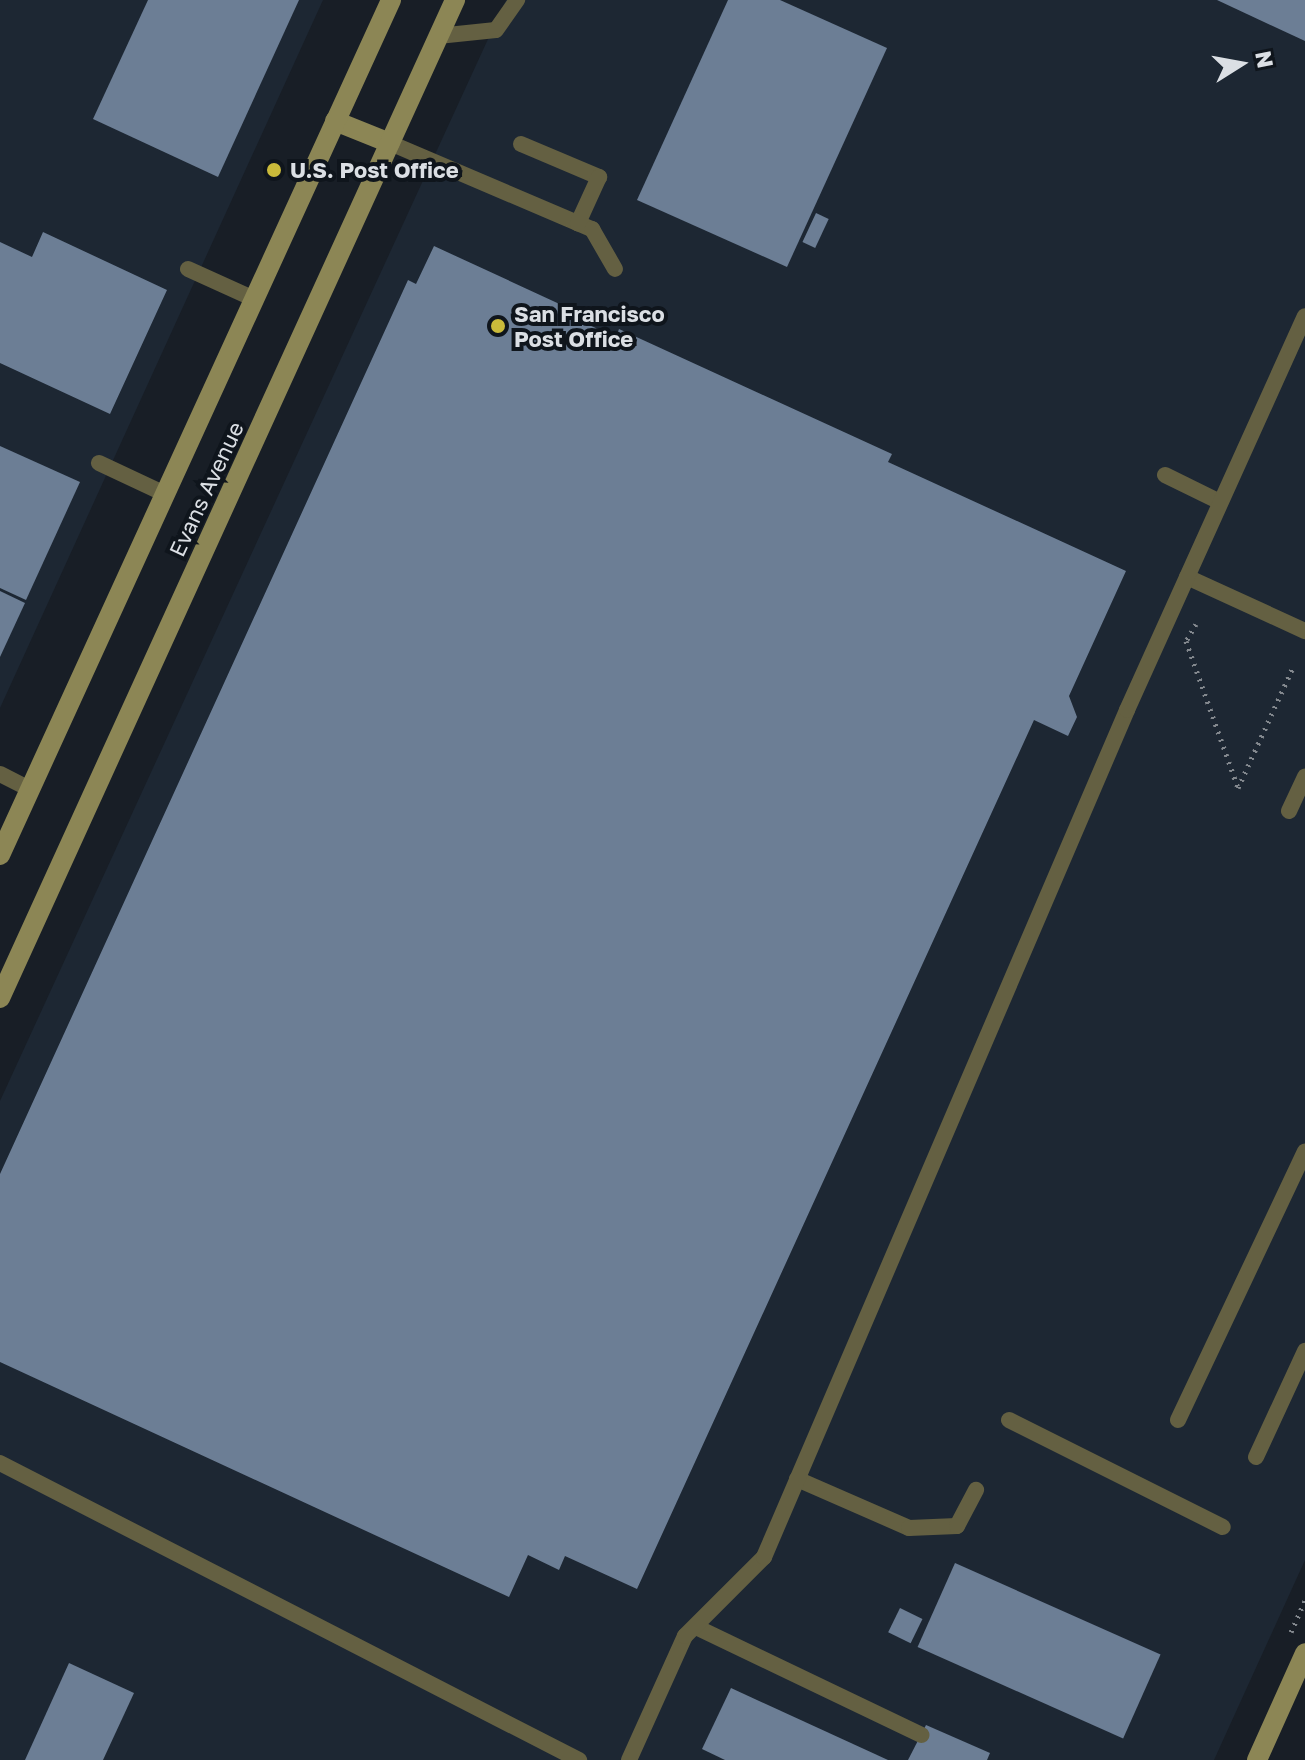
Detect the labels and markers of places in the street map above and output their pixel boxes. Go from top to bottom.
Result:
place label: U.S. Post Office [290,157,459,183]
marker: U.S. Post Office [265,161,283,179]
place label: San Francisco Post Office [514,300,665,352]
marker: San Francisco Post Office [489,317,507,335]

